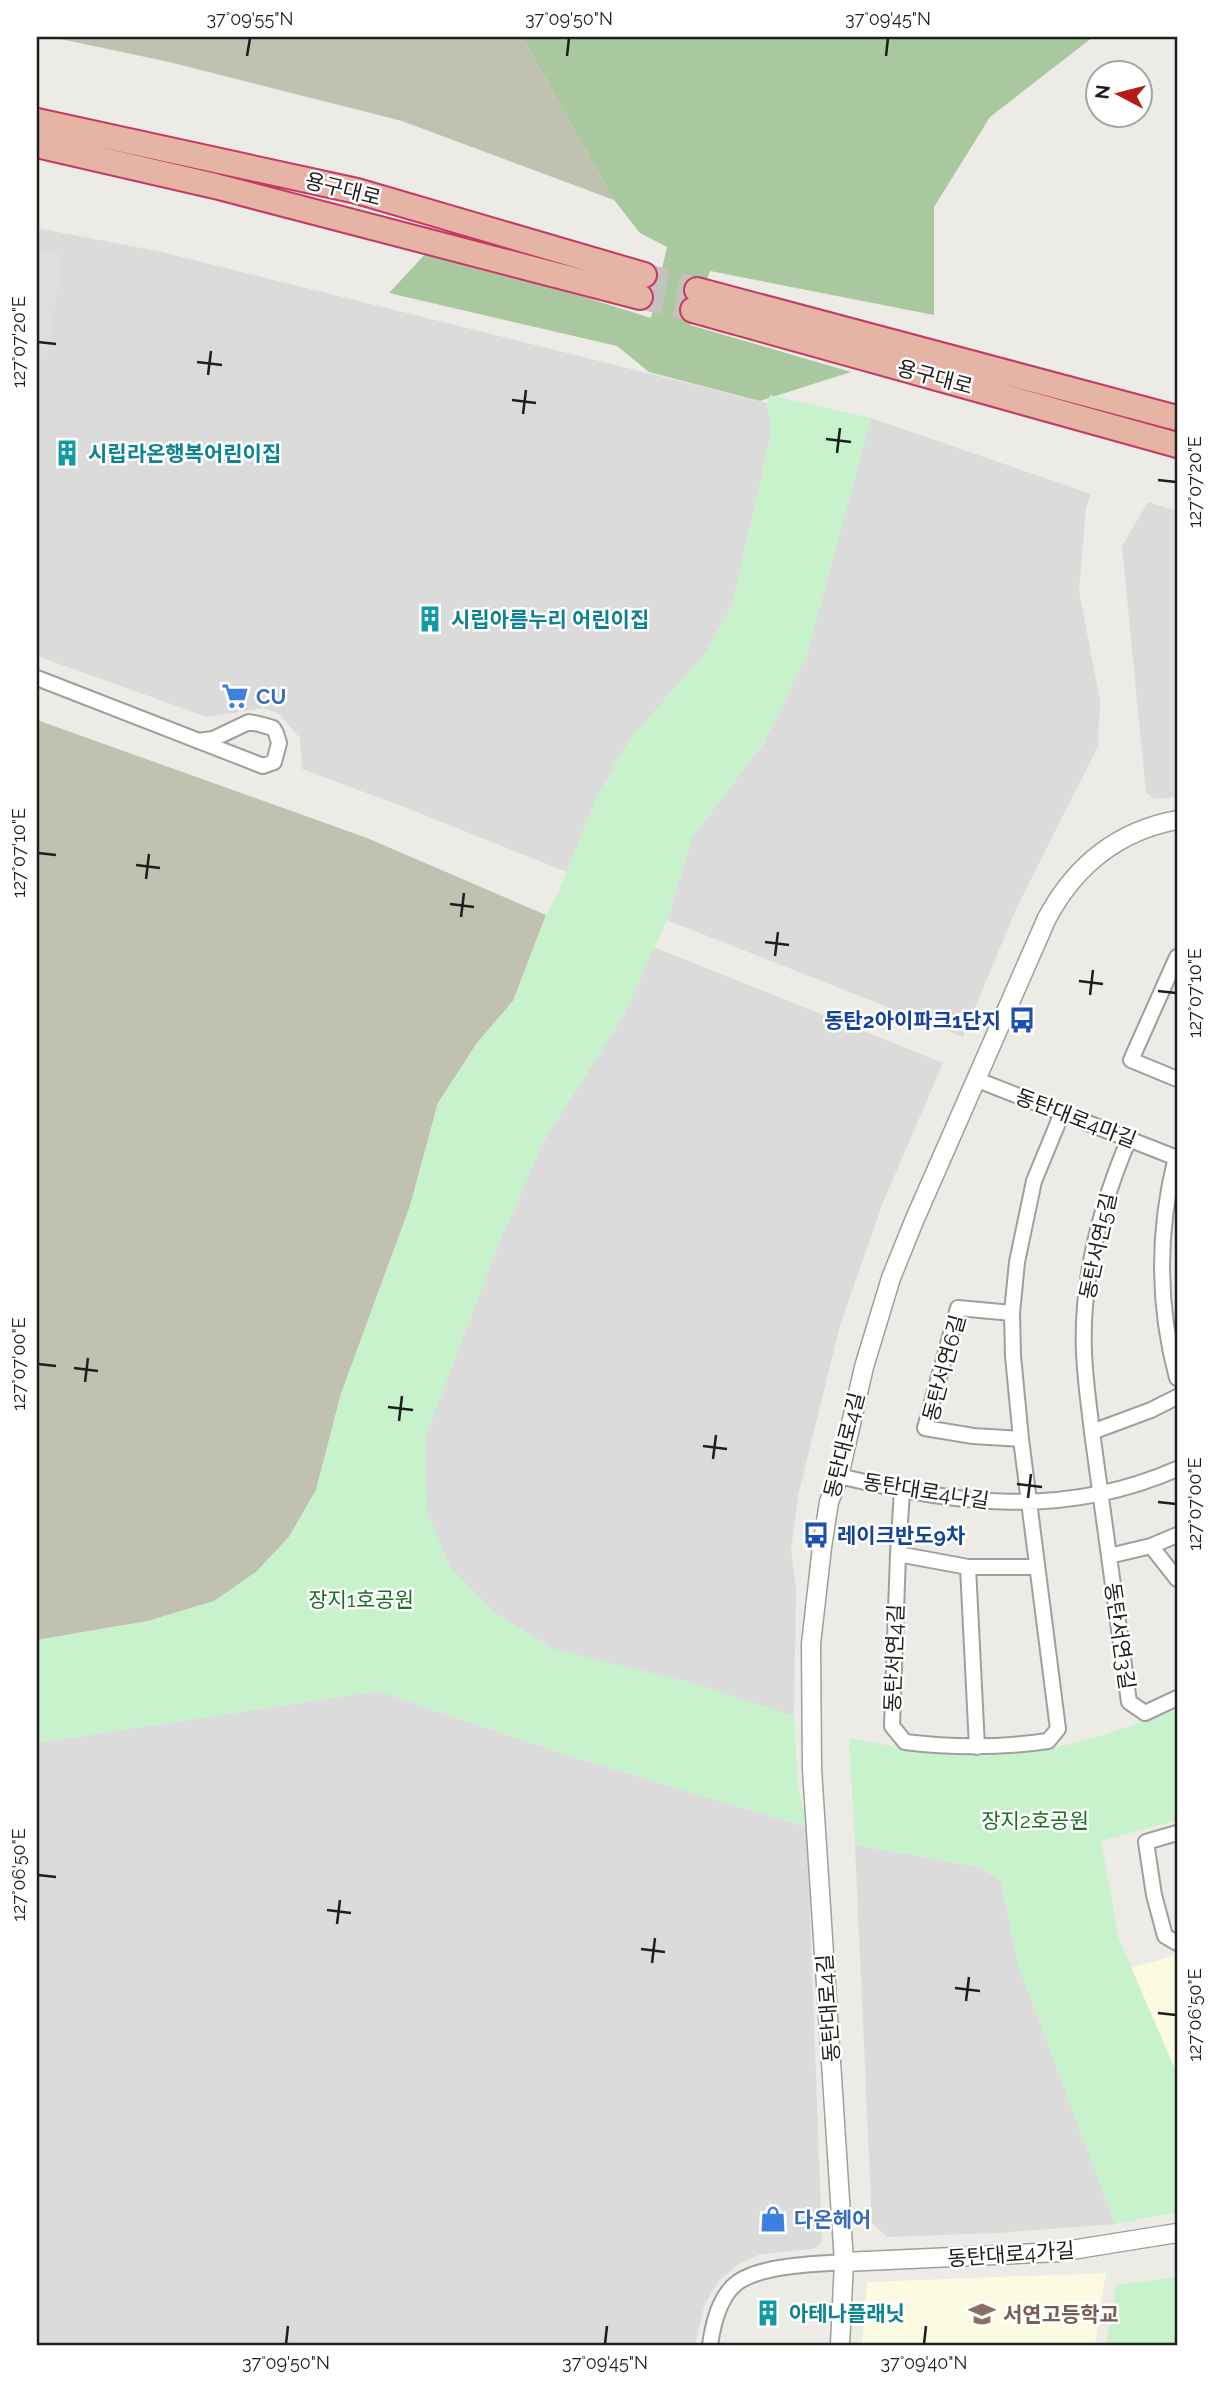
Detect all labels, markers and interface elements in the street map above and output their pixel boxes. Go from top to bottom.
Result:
text: 37°09'55"N [207,8,293,29]
text: 37°09'50"N [525,8,613,29]
text: 37°09'45"N [845,8,931,29]
north arrow [1084,60,1154,130]
text: N [1090,83,1114,100]
street label: 용구대로 [302,168,384,210]
text: 127°07'20"E [8,296,29,388]
street label: 용구대로 [894,355,976,399]
text: 127°07'20"E [1184,436,1205,528]
building icon: 시립라온행복어린이집 [52,438,82,468]
place label: 시립라온행복어린이집 [88,441,281,466]
building icon: 시립아름누리 어린이집 [415,604,445,634]
place label: 시립아름누리 어린이집 [451,607,649,632]
supermarket icon: CU [220,681,250,711]
place label: CU [256,684,286,709]
text: 127°07'10"E [8,808,29,898]
text: 127°07'10"E [1184,948,1205,1038]
bus stop icon: 동탄2아이파크1단지 [1007,1005,1037,1035]
place label: 동탄2아이파크1단지 [824,1008,1001,1033]
street label: 동탄대로4마길 [1012,1084,1140,1152]
street label: 동탄서연5길 [1075,1191,1121,1301]
street label: 동탄서연6길 [918,1312,970,1424]
text: 127°07'00"E [8,1317,29,1411]
street label: 동탄대로4길 [819,1390,869,1500]
text: 127°07'00"E [1184,1457,1205,1551]
street label: 동탄대로4나길 [861,1469,991,1513]
bus stop icon: 레이크반도9차 [801,1520,831,1550]
place label: 레이크반도9차 [837,1523,965,1548]
street label: 동탄서연3길 [1100,1581,1140,1691]
park label: 장지1호공원 [308,1587,414,1612]
street label: 동탄서연4길 [880,1604,908,1712]
park label: 장지2호공원 [981,1808,1089,1833]
text: 127°06'50"E [8,1828,29,1922]
street label: 동탄대로4길 [812,1953,844,2063]
text: 127°06'50"E [1184,1968,1205,2062]
shop icon: 다온헤어 [758,2204,788,2234]
place label: 다온헤어 [794,2207,871,2232]
street label: 동탄대로4가길 [947,2237,1075,2271]
building icon: 아테나플래닛 [753,2298,783,2328]
school or university icon: 서연고등학교 [967,2299,997,2329]
place label: 아테나플래닛 [789,2301,905,2326]
place label: 서연고등학교 [1003,2302,1119,2327]
text: 37°09'50"N [242,2352,330,2373]
text: 37°09'45"N [562,2352,648,2373]
text: 37°09'40"N [881,2352,967,2373]

